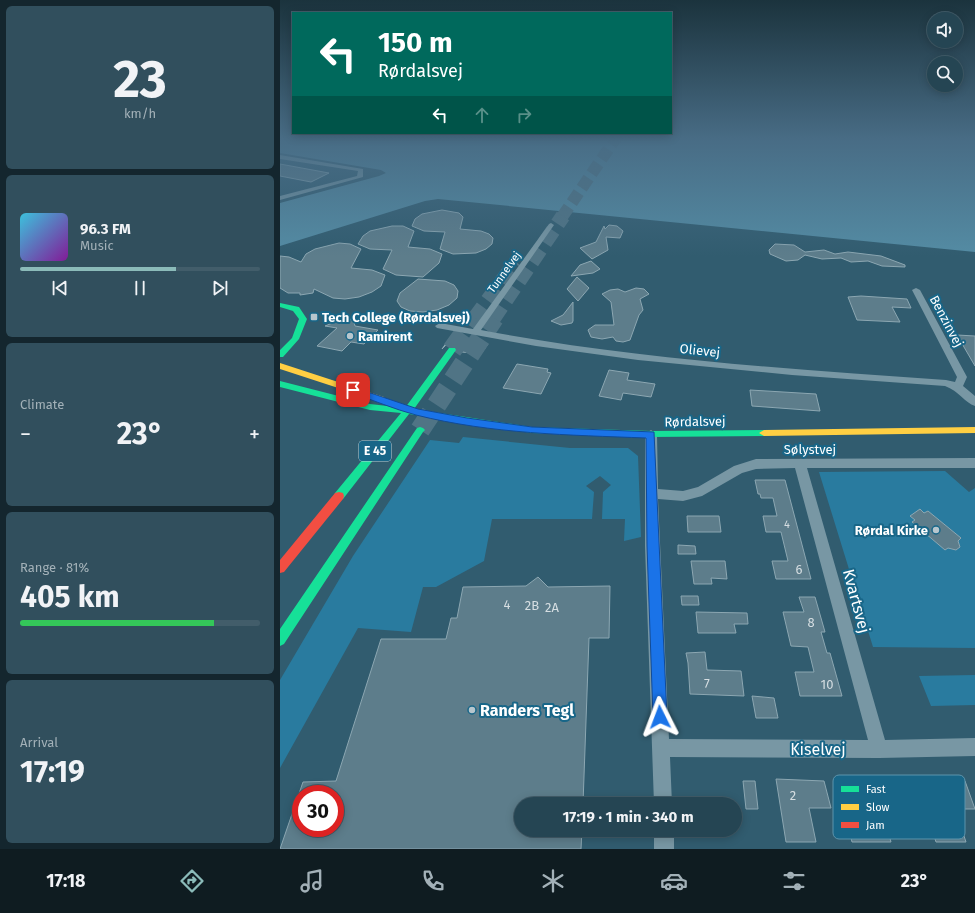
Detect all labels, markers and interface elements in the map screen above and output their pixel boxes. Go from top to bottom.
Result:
map controls [927,12,963,92]
button: sound [927,12,963,48]
text: 150 m [378,26,453,59]
icon: left [312,28,364,80]
text: 23 [113,48,167,111]
button: search [927,56,963,92]
text: Rørdalsvej [378,60,463,82]
icon: left [429,104,451,126]
icon: ahead [471,104,493,126]
icon: right [513,104,535,126]
text: km/h [124,106,156,121]
text: 96.3 FM [80,220,131,238]
text: Music [80,238,114,253]
street label: Tunnelvej [485,249,524,296]
icon: previous [49,277,71,299]
icon: pause [129,277,151,299]
icon: next [209,277,231,299]
street label: Benzinvej [927,293,966,350]
place label: Tech College (Rørdalsvej) [322,310,470,325]
marker: Tech College (Rørdalsvej) [309,312,319,322]
place label: Ramirent [358,329,413,344]
marker: Ramirent [345,331,355,341]
street label: Olievej [679,341,721,360]
pin [336,373,370,407]
icon: arrive [342,379,364,401]
text: Climate [20,397,64,412]
street label: Rørdalsvej [664,413,726,430]
text: 23° [117,416,163,452]
text: − [20,421,31,448]
text: + [249,421,260,448]
road number: E 45 [359,441,391,461]
street label: Sølystvej [784,442,836,457]
house number: 4 [784,518,790,531]
place label: Rørdal Kirke [855,523,928,538]
marker: Rørdal Kirke [931,525,941,535]
text: Range · 81% [20,560,89,575]
house number: 6 [796,562,803,577]
street label: Kvartsvej [839,567,874,635]
text: 405 km [20,579,120,615]
house number: 4 [504,597,511,612]
house number: 2B [525,598,539,613]
house number: 2A [545,600,559,615]
house number: 8 [807,615,815,630]
house number: 7 [704,676,710,691]
house number: 10 [821,677,833,692]
position arrow [639,696,681,738]
place label: Randers Tegl [480,701,574,720]
marker: Randers Tegl [467,705,477,715]
text: Arrival [20,735,58,750]
street label: Kiselvej [790,740,846,759]
text: 17:19 [20,754,85,790]
legend [833,775,965,839]
text: Fast [866,783,886,796]
speed limit sign: 30 [292,785,344,837]
house number: 2 [790,788,796,803]
text: Slow [866,801,890,814]
text: 17:19 · 1 min · 340 m [562,808,694,826]
text: Jam [866,819,885,832]
icon: directions [178,867,206,895]
icon: music [298,867,326,895]
icon: phone [419,867,447,895]
icon: climate [539,867,567,895]
icon: car [660,867,688,895]
icon: filters [780,867,808,895]
text: 17:18 [46,870,86,892]
text: 23° [901,870,929,892]

